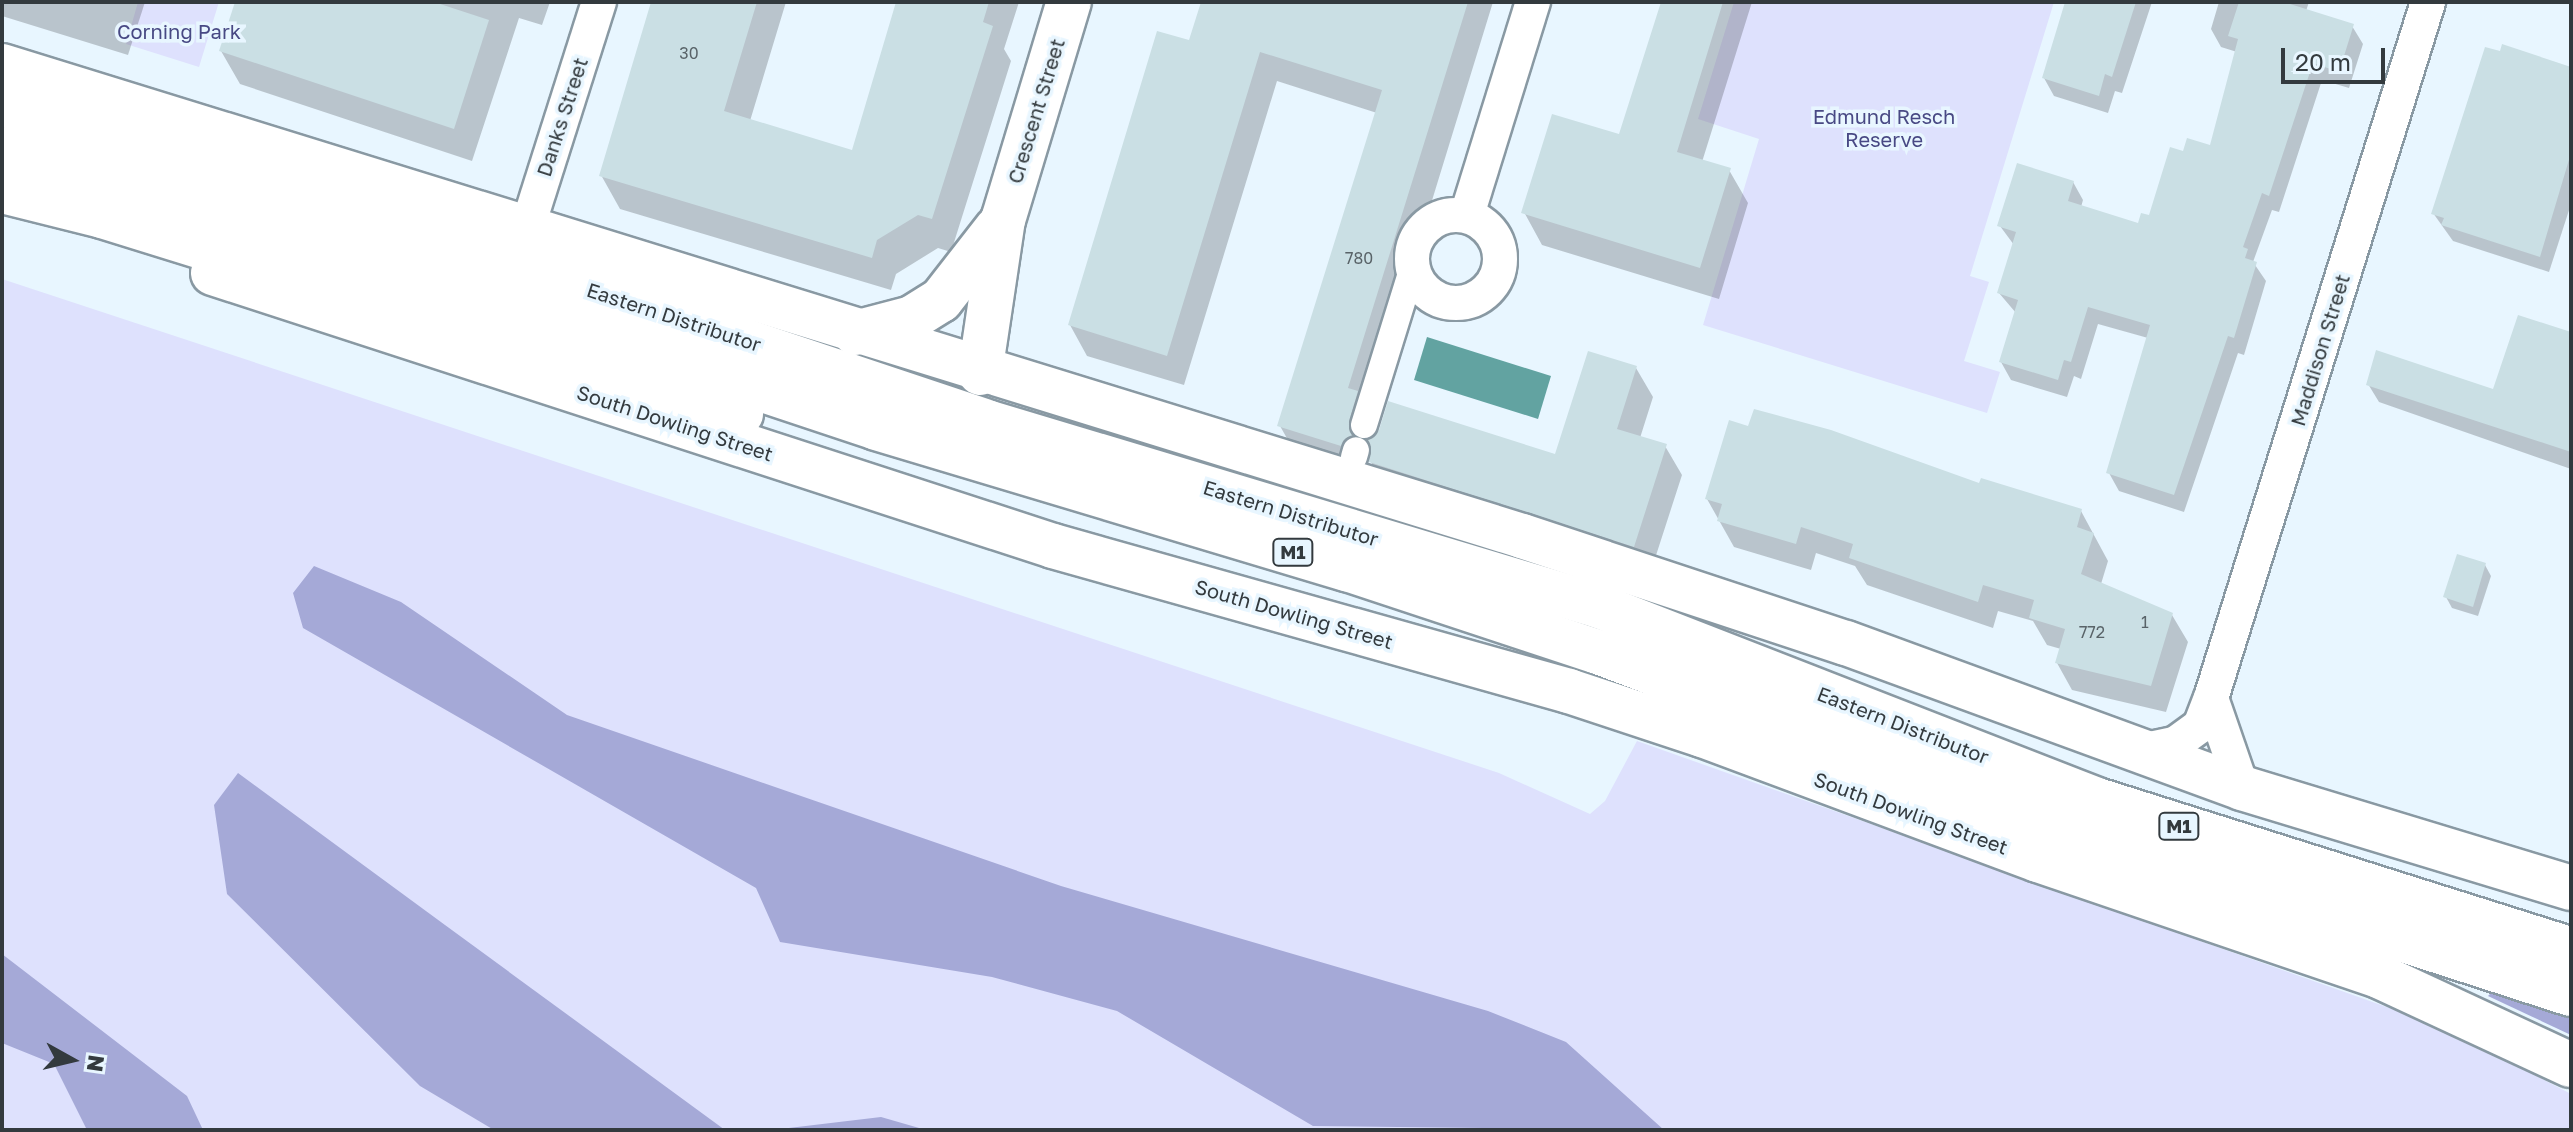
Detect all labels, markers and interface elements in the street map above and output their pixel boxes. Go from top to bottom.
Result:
park label: Corning Park [117,19,241,43]
scale bar [2285,32,2389,82]
street label: Crescent Street [1003,36,1069,186]
house number: 30 [679,43,699,63]
text: 20 m [2295,47,2351,76]
street label: Danks Street [531,54,593,180]
park label: Edmund Resch Reserve [1813,105,1955,152]
house number: 780 [1345,248,1373,268]
street label: Maddison Street [2285,271,2355,429]
street label: Eastern Distributor [584,277,764,357]
street label: South Dowling Street [574,380,776,466]
street label: Eastern Distributor [1201,475,1381,551]
road number: M1 [1271,538,1315,566]
street label: South Dowling Street [1192,574,1396,654]
house number: 1 [2141,612,2149,632]
house number: 772 [2079,622,2105,642]
street label: Eastern Distributor [1814,681,1992,769]
street label: South Dowling Street [1811,767,2011,859]
road number: M1 [2157,812,2201,840]
north arrow [32,1020,112,1100]
text: N [82,1053,111,1074]

